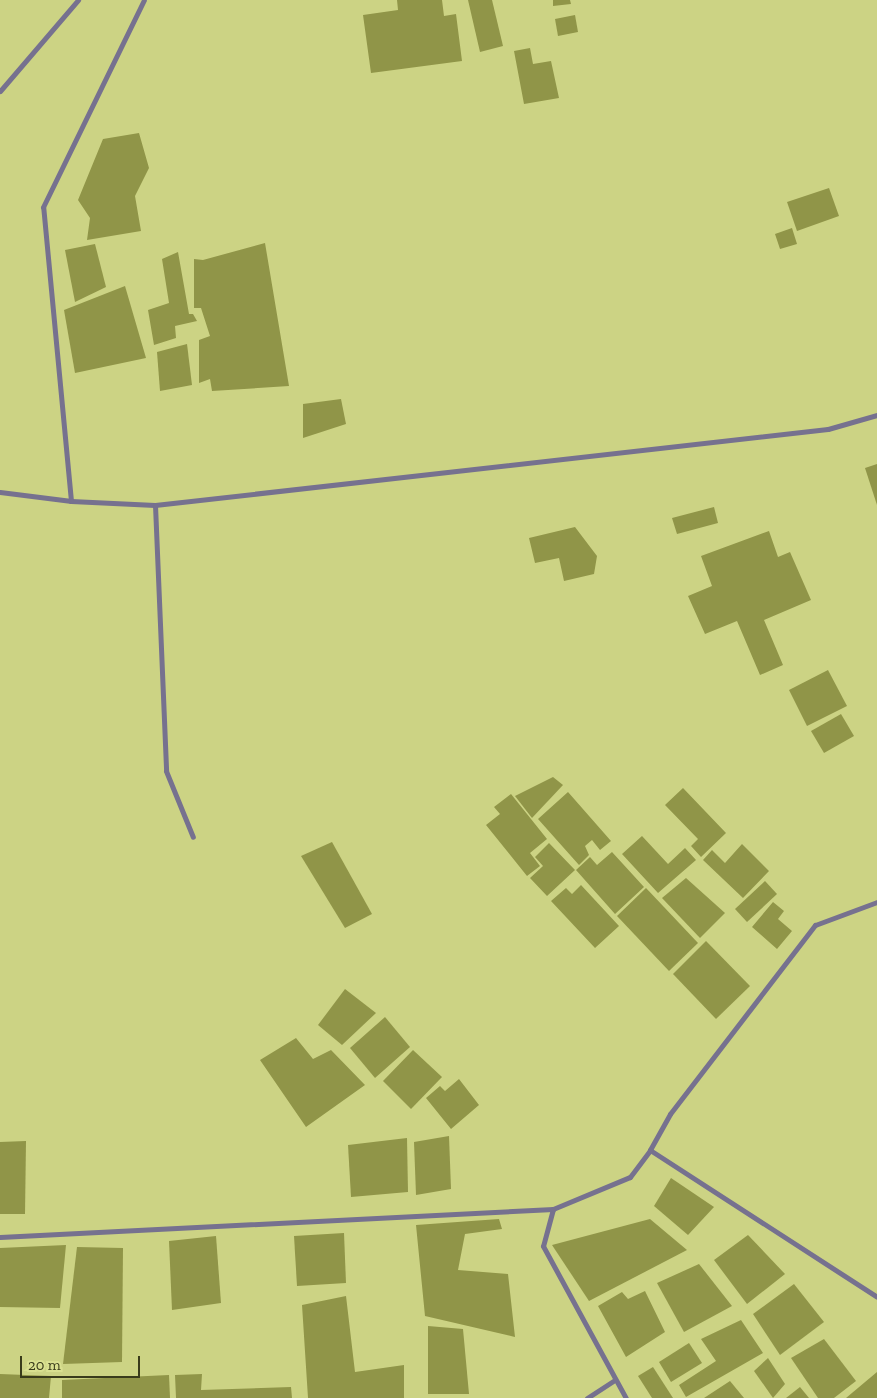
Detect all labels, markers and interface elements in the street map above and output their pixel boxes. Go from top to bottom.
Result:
scale bar [22,1346,142,1378]
text: 20 m [28,1356,61,1374]

